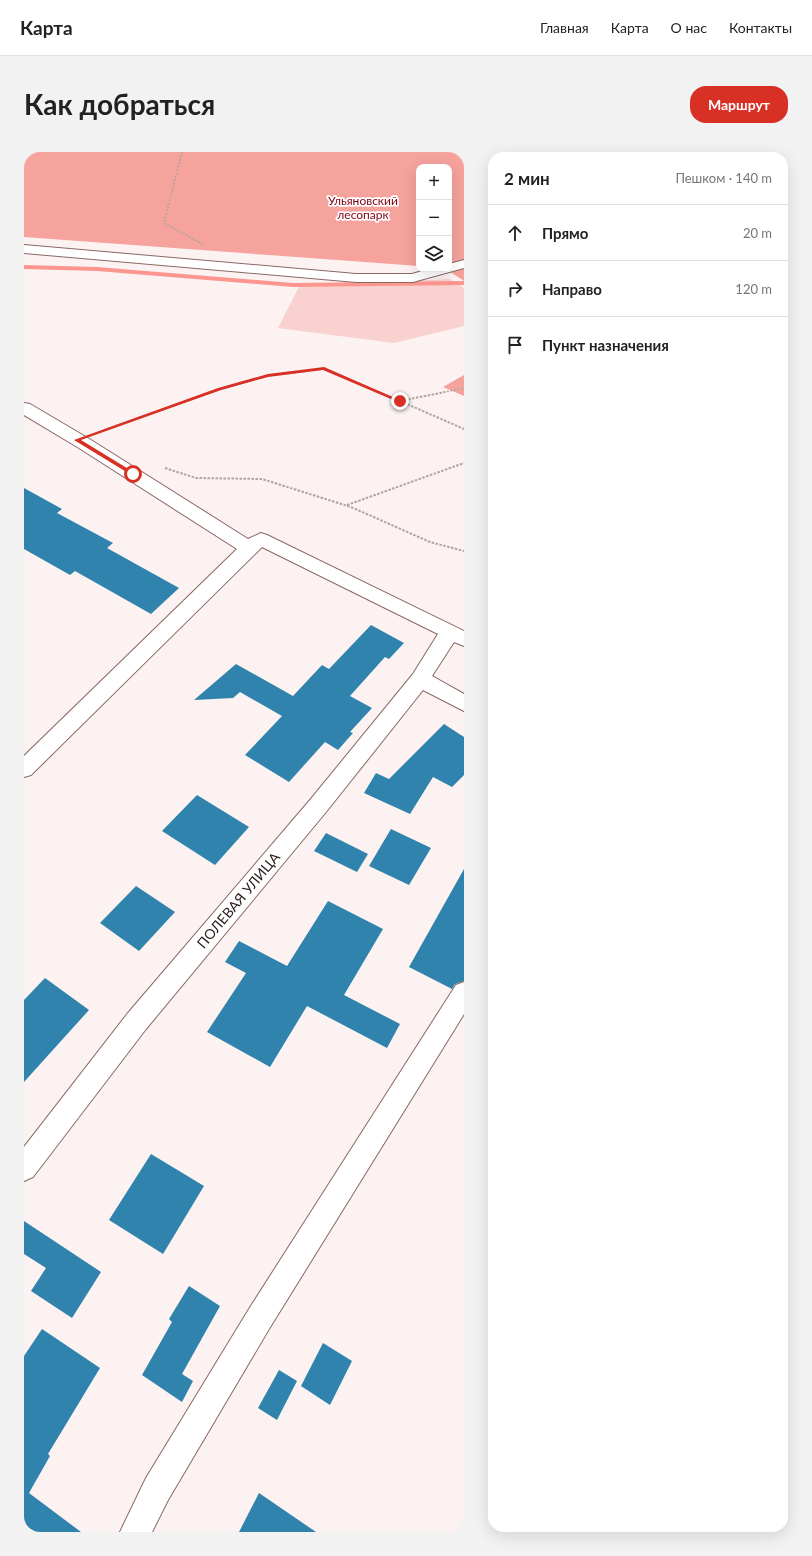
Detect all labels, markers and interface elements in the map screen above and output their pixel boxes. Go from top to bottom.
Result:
text: Карта [20,16,73,39]
text: Главная [540,19,589,36]
text: Карта [611,19,649,36]
text: О нас [671,19,707,36]
text: Контакты [729,19,792,36]
button: Маршрут [690,86,788,123]
text: Как добраться [24,87,215,121]
map controls [416,164,452,272]
button: + [416,164,452,200]
text: 2 мин [504,168,550,189]
text: Пешком · 140 m [675,170,772,186]
park label: Ульяновский лесопарк [328,193,398,222]
button: − [416,200,452,236]
icon: ahead [504,222,526,244]
text: Прямо [542,224,588,242]
text: 20 m [743,225,772,241]
button: layers [416,236,452,272]
icon: right [504,278,526,300]
text: Направо [542,280,602,298]
text: 120 m [735,281,772,297]
icon: arrive [504,334,526,356]
text: Пункт назначения [542,336,669,354]
route end [391,392,409,410]
route start [124,465,142,483]
street label: ПОЛЕВАЯ УЛИЦА [193,848,283,951]

